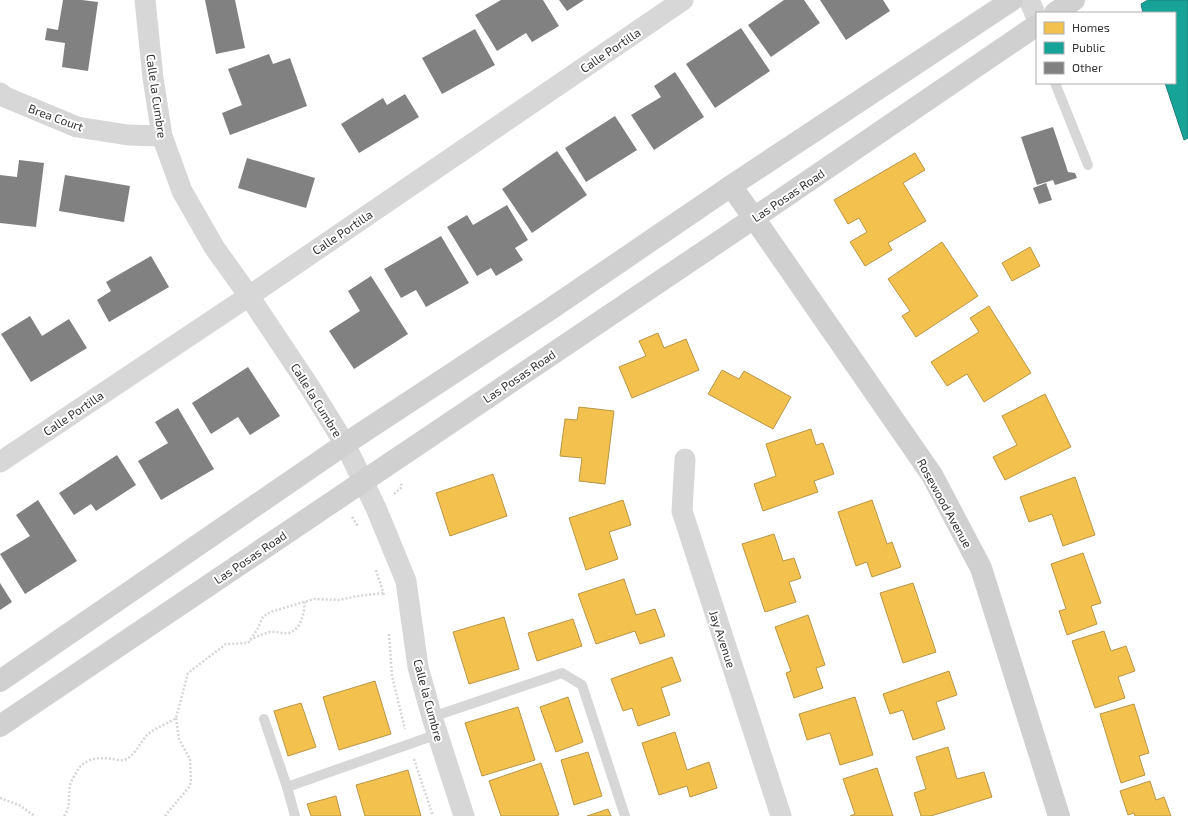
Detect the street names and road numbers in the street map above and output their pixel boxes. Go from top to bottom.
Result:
street label: Calle Portilla [577,25,643,75]
street label: Calle la Cumbre [144,53,170,139]
street label: Brea Court [27,101,86,134]
street label: Las Posas Road [749,166,827,224]
street label: Calle Portilla [309,207,375,257]
street label: Las Posas Road [480,347,558,405]
street label: Calle la Cumbre [289,360,345,440]
street label: Calle Portilla [40,388,106,438]
street label: Rosewood Avenue [915,456,975,550]
street label: Las Posas Road [211,528,289,586]
street label: Jay Avenue [707,609,739,669]
street label: Calle la Cumbre [411,657,447,743]

